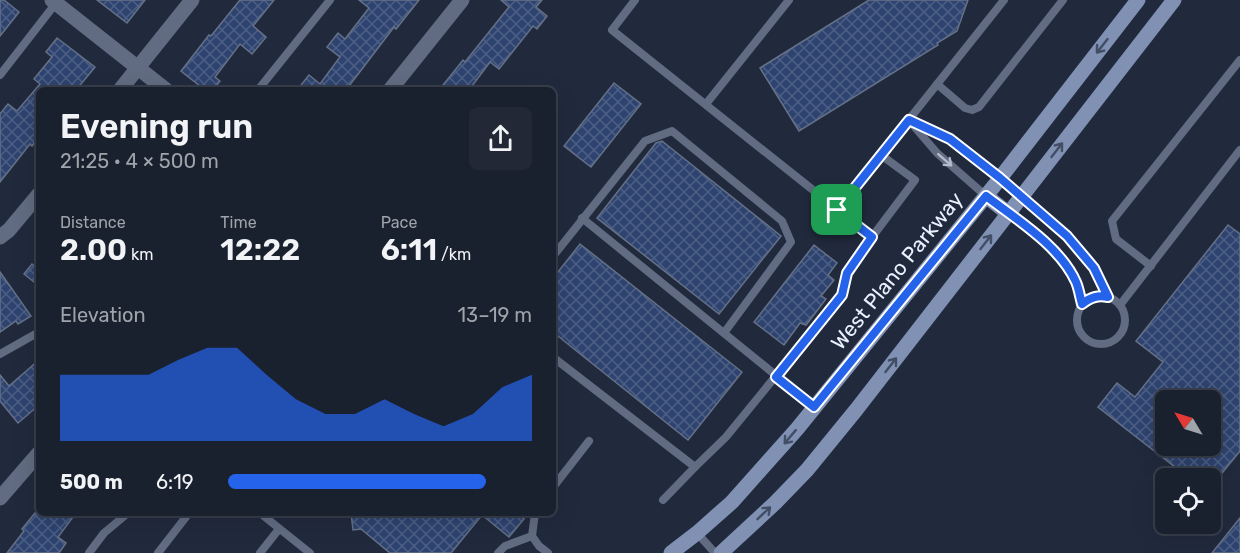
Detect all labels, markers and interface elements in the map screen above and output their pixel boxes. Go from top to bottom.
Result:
one-way arrow [1096,38,1109,54]
text: Evening run [60,107,253,146]
button: share [469,107,532,170]
one-way arrow [1051,142,1064,158]
text: 21:25 · 4 × 500 m [60,149,219,173]
one-way arrow [937,153,952,167]
pin [811,184,862,235]
street label: West Plano Parkway [825,187,968,354]
icon: arrive [820,193,853,226]
text: Distance [60,213,126,232]
text: Time [220,213,257,232]
text: Pace [381,213,417,232]
text: 2.00 [60,232,127,268]
text: 12:22 [220,232,300,268]
text: 6:11 [381,232,437,268]
one-way arrow [980,235,993,251]
text: km [127,245,154,264]
text: /km [437,245,471,264]
text: Elevation [60,303,146,327]
text: 13–19 m [458,303,532,327]
one-way arrow [885,358,897,374]
north arrow [1155,390,1221,456]
map controls [1155,390,1221,534]
one-way arrow [784,429,797,445]
button: locate [1155,468,1221,534]
text: 500 m [60,470,123,494]
text: 6:19 [156,470,194,494]
one-way arrow [757,506,772,520]

